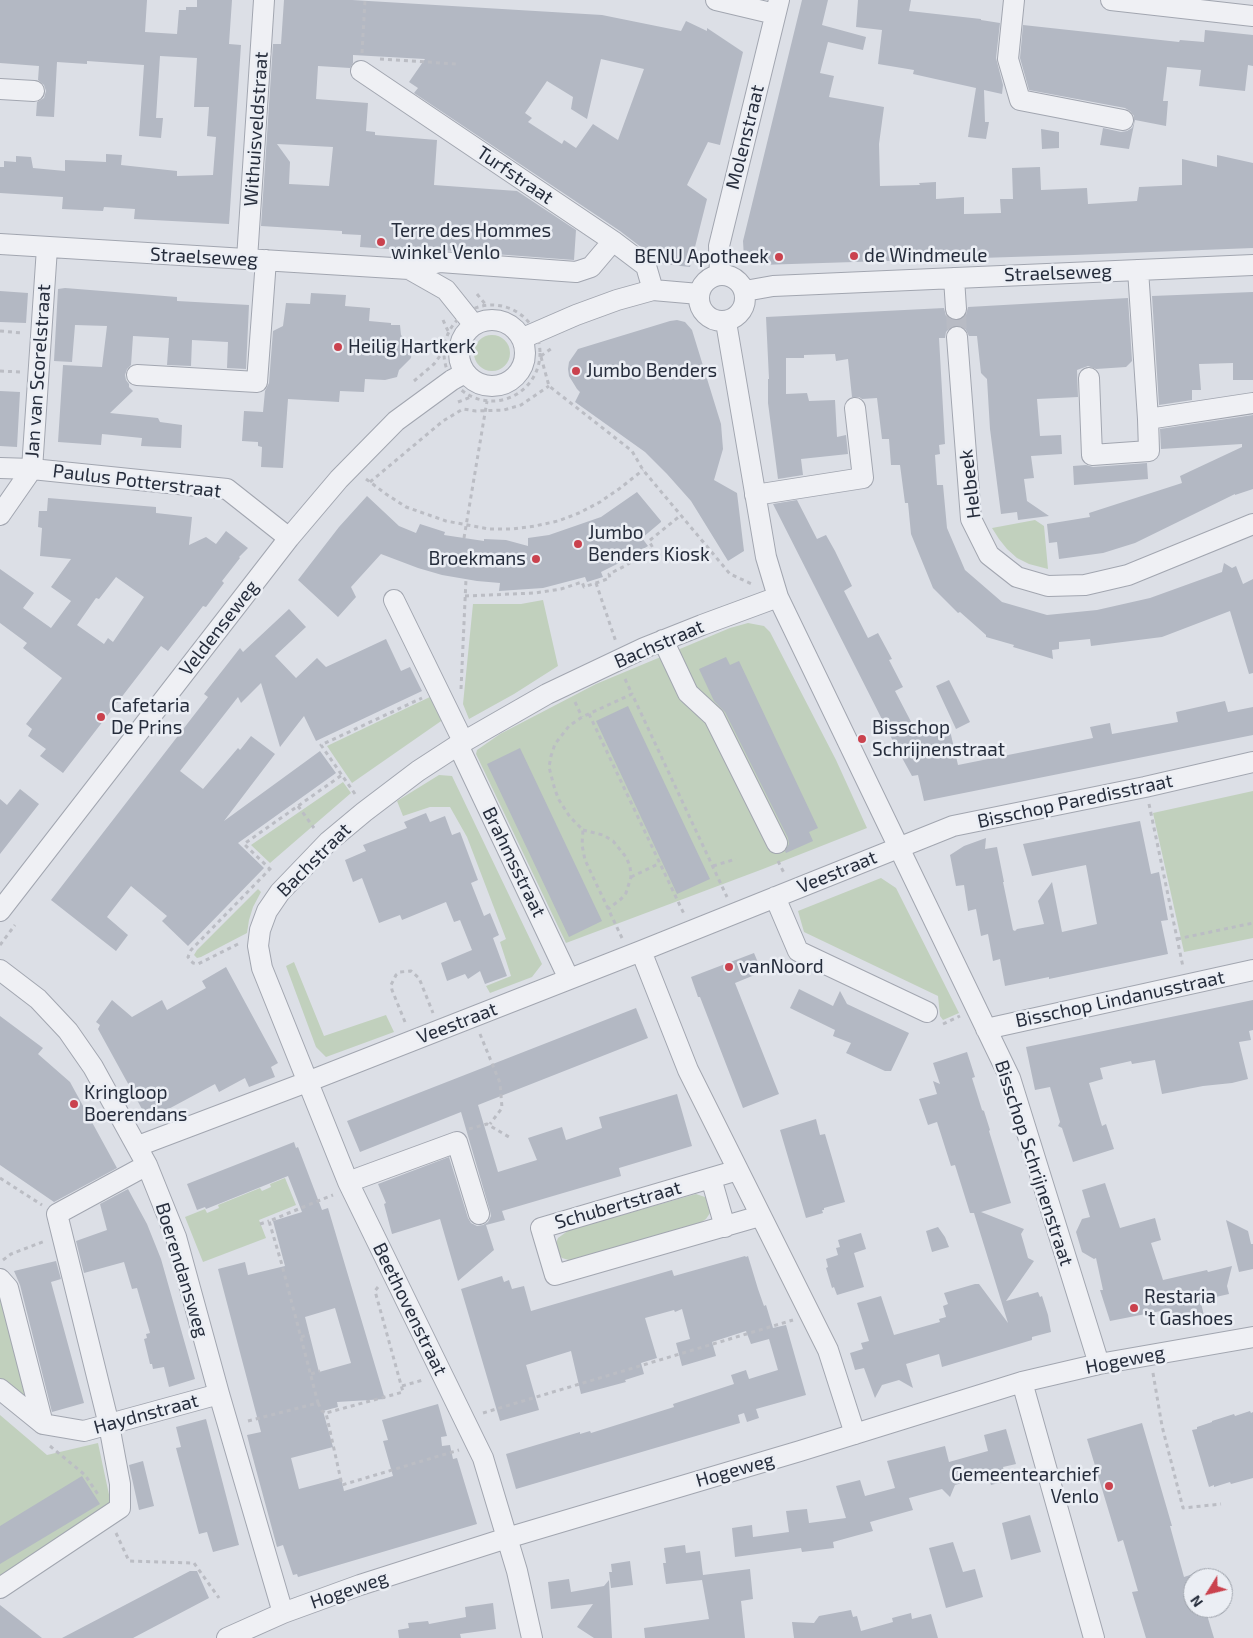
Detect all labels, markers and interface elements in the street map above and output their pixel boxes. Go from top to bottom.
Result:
street label: Withuisveldstraat [239,51,273,207]
street label: Molenstraat [721,82,769,192]
street label: Turfstraat [472,141,558,209]
place label: Terre des Hommes winkel Venlo [391,220,551,264]
marker: Terre des Hommes winkel Venlo [375,236,387,248]
street label: Straelseweg [150,243,258,271]
place label: de Windmeule [864,245,987,267]
place label: BENU Apotheek [634,246,769,268]
marker: de Windmeule [848,250,860,262]
marker: BENU Apotheek [773,251,785,263]
street label: Straelseweg [1004,260,1112,286]
street label: Jan van Scorelstraat [21,283,55,459]
place label: Heilig Hartkerk [348,336,476,358]
marker: Heilig Hartkerk [332,341,344,353]
place label: Jumbo Benders [586,360,717,382]
marker: Jumbo Benders [570,365,582,377]
street label: Helbeek [954,448,986,520]
street label: Paulus Potterstraat [51,459,223,503]
place label: Jumbo Benders Kiosk [588,522,710,566]
marker: Jumbo Benders Kiosk [572,538,584,550]
place label: Broekmans [428,548,526,570]
marker: Broekmans [530,553,542,565]
street label: Veldenseweg [175,576,263,680]
street label: Bachstraat [611,615,707,673]
place label: Cafetaria De Prins [111,695,190,739]
marker: Cafetaria De Prins [95,711,107,723]
place label: Bisschop Schrijnenstraat [872,717,1005,761]
marker: Bisschop Schrijnenstraat [856,733,868,745]
street label: Bisschop Paredisstraat [975,769,1175,833]
street label: Brahmsstraat [478,803,550,921]
street label: Bachstraat [272,818,356,902]
street label: Veestraat [794,846,880,898]
place label: vanNoord [739,956,824,978]
marker: vanNoord [723,961,735,973]
street label: Bisschop Lindanusstraat [1013,966,1227,1032]
street label: Veestraat [414,997,500,1049]
street label: Bisschop Schrijnenstraat [990,1057,1078,1269]
place label: Kringloop Boerendans [84,1082,187,1126]
marker: Kringloop Boerendans [68,1098,80,1110]
street label: Schubertstraat [552,1176,684,1234]
street label: Boerendansweg [151,1200,213,1340]
street label: Beethovenstraat [368,1239,452,1379]
place label: Restaria 't Gashoes [1144,1286,1233,1330]
marker: Restaria 't Gashoes [1128,1302,1140,1314]
street label: Hogeweg [1083,1341,1167,1379]
street label: Haydnstraat [91,1389,201,1439]
street label: Hogeweg [693,1448,777,1492]
place label: Gemeentearchief Venlo [951,1464,1099,1508]
marker: Gemeentearchief Venlo [1103,1480,1115,1492]
street label: Hogeweg [307,1566,391,1614]
north arrow [1183,1568,1233,1618]
text: N [1186,1592,1206,1611]

